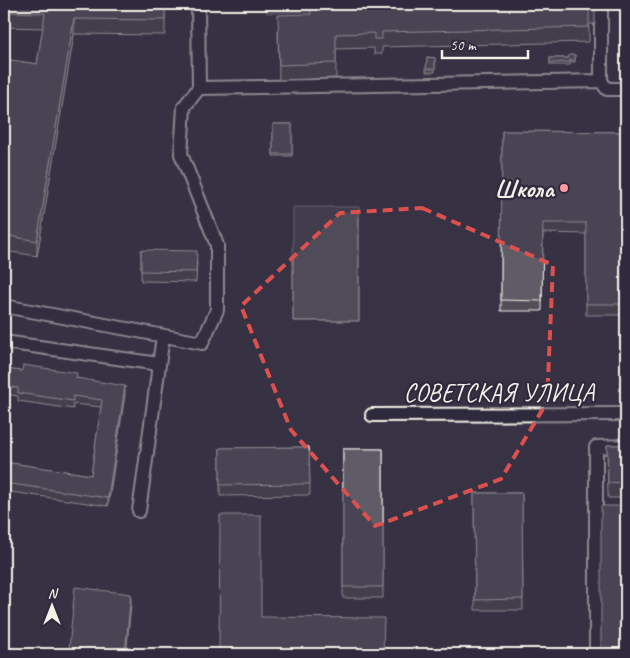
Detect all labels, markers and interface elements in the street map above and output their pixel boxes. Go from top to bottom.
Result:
scale bar [442,28,529,60]
text: 50 m [450,36,477,55]
place label: Школа [494,173,556,205]
marker: Школа [558,182,570,194]
street label: СОВЕТСКАЯ УЛИЦА [404,377,596,409]
north arrow [28,580,78,630]
text: N [48,585,59,602]

